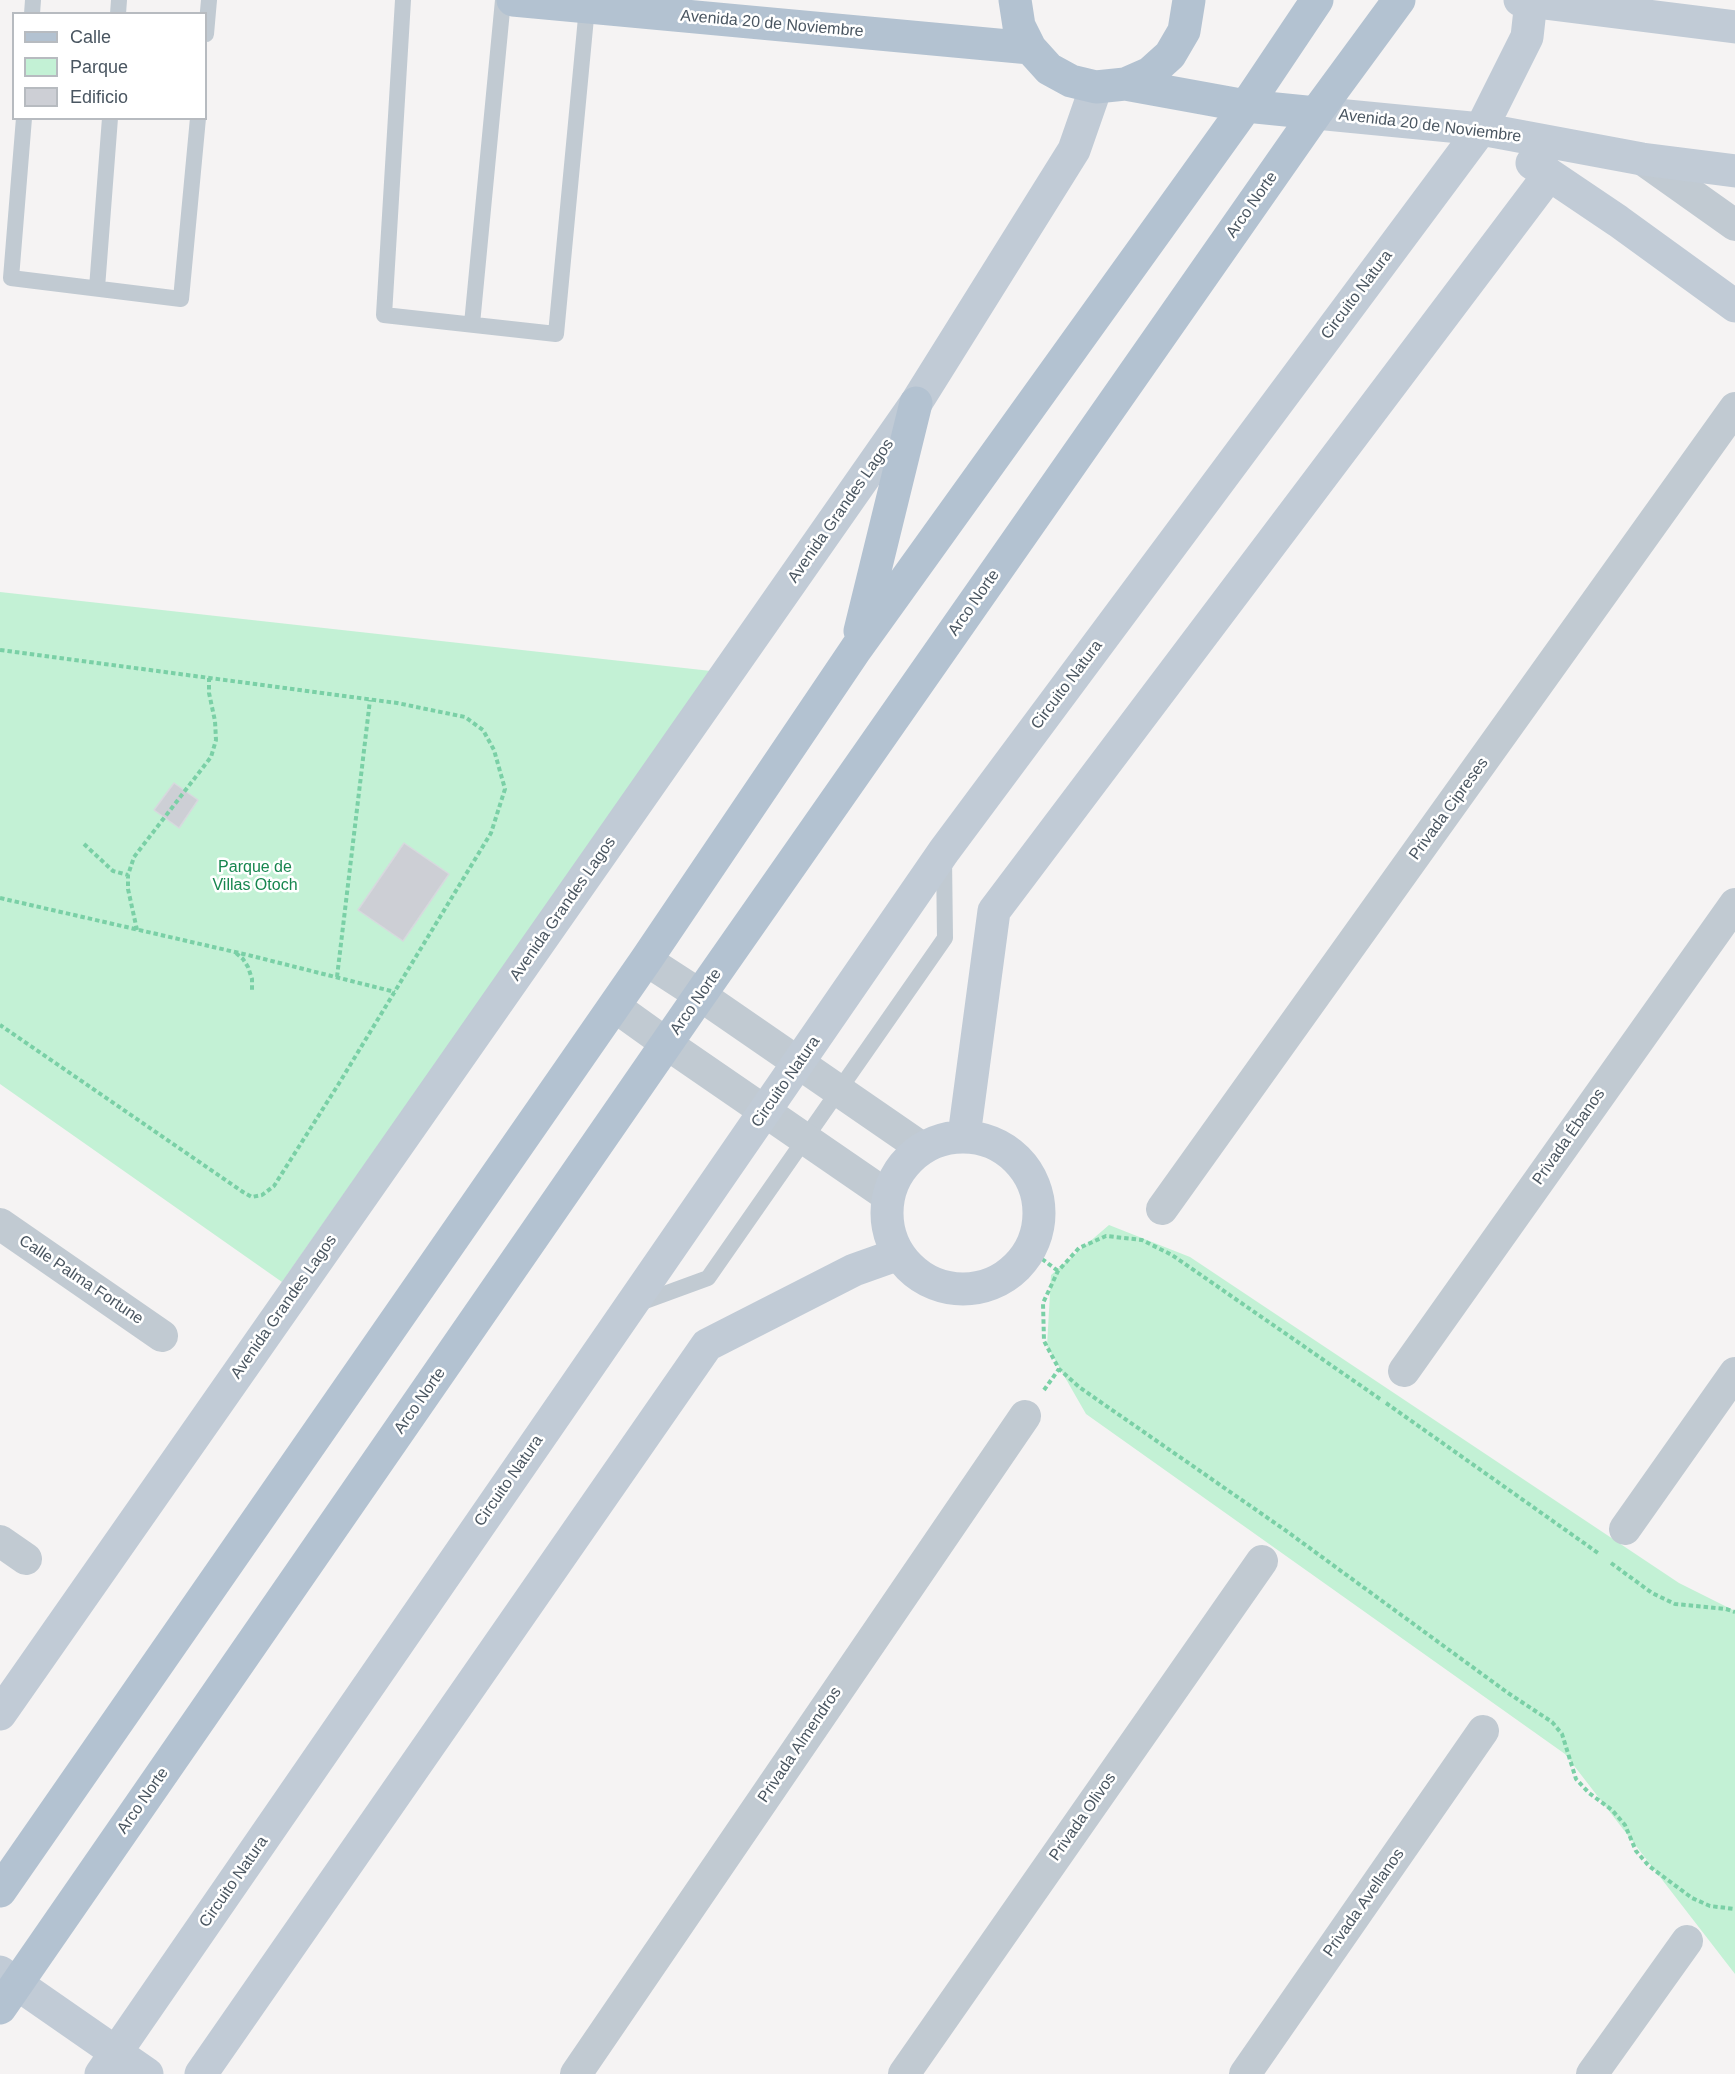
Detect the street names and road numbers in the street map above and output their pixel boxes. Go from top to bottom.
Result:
street label: Avenida 20 de Noviembre [680,6,864,42]
street label: Avenida 20 de Noviembre [1338,105,1522,147]
street label: Arco Norte [1222,168,1282,242]
street label: Circuito Natura [1317,247,1397,343]
street label: Avenida Grandes Lagos [784,435,898,587]
street label: Arco Norte [944,566,1004,640]
street label: Circuito Natura [1027,637,1107,733]
street label: Privada Cipreses [1405,754,1493,864]
street label: Avenida Grandes Lagos [506,833,620,985]
street label: Arco Norte [666,965,726,1039]
street label: Circuito Natura [748,1033,824,1131]
street label: Privada Ébanos [1529,1085,1609,1189]
street label: Calle Palma Fortune [15,1231,147,1329]
street label: Avenida Grandes Lagos [227,1231,341,1383]
street label: Arco Norte [390,1364,450,1438]
street label: Circuito Natura [471,1432,547,1530]
street label: Privada Almendros [754,1684,846,1806]
street label: Arco Norte [113,1764,173,1838]
street label: Privada Olivos [1046,1769,1120,1865]
street label: Circuito Natura [196,1833,272,1931]
street label: Privada Avellanos [1319,1845,1409,1961]

